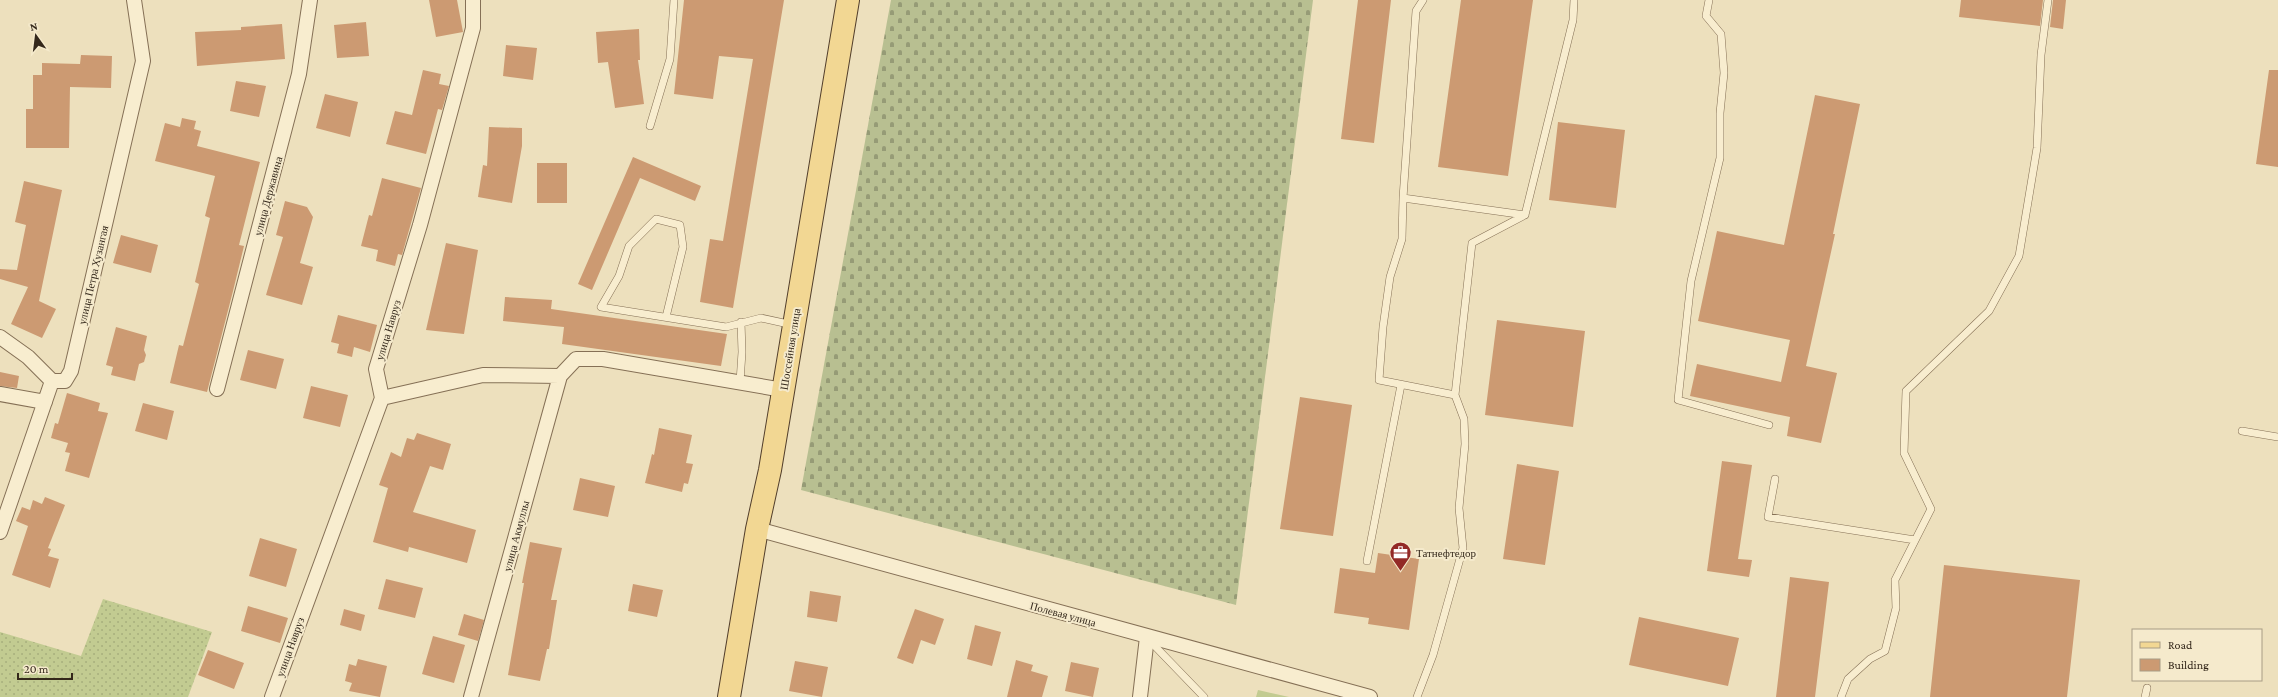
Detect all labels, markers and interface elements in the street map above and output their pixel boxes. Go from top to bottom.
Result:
north arrow [16,16,56,56]
text: N [28,19,39,33]
street label: улица Державина [252,155,284,237]
street label: улица Петра Хузангая [76,224,110,326]
street label: улица Навруз [373,298,403,362]
street label: Шоссейная улица [778,307,802,391]
street label: улица Акмуллы [501,499,531,573]
office icon: Татнефтедор [1387,540,1413,573]
place label: Татнефтедор [1416,547,1477,559]
street label: Полевая улица [1029,599,1097,629]
street label: улица Навруз [274,616,306,678]
legend [2132,629,2262,681]
text: Road [2168,638,2193,652]
scale bar [18,655,72,681]
text: Building [2168,658,2209,672]
text: 20 m [24,662,49,676]

